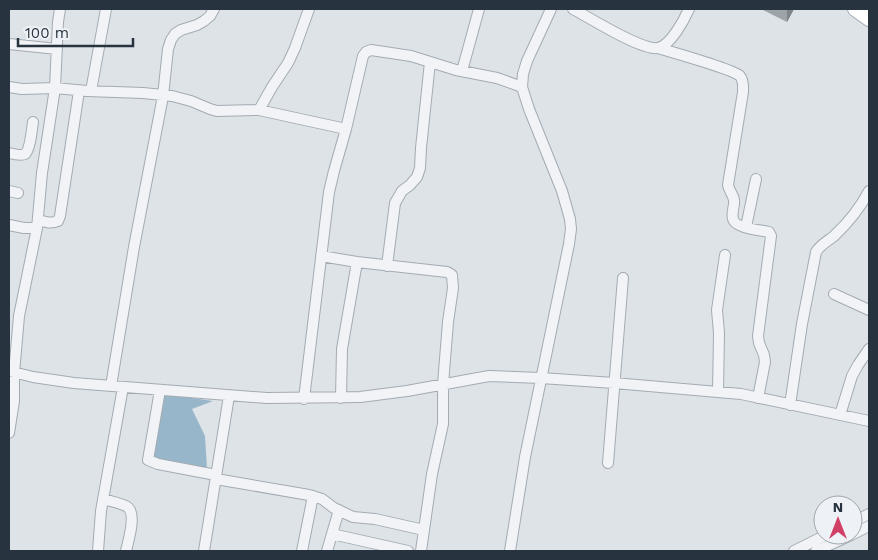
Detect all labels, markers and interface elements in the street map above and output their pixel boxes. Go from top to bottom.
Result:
scale bar [18,15,132,47]
text: 100 m [25,24,69,42]
north arrow [813,495,863,545]
text: N [833,499,843,515]

